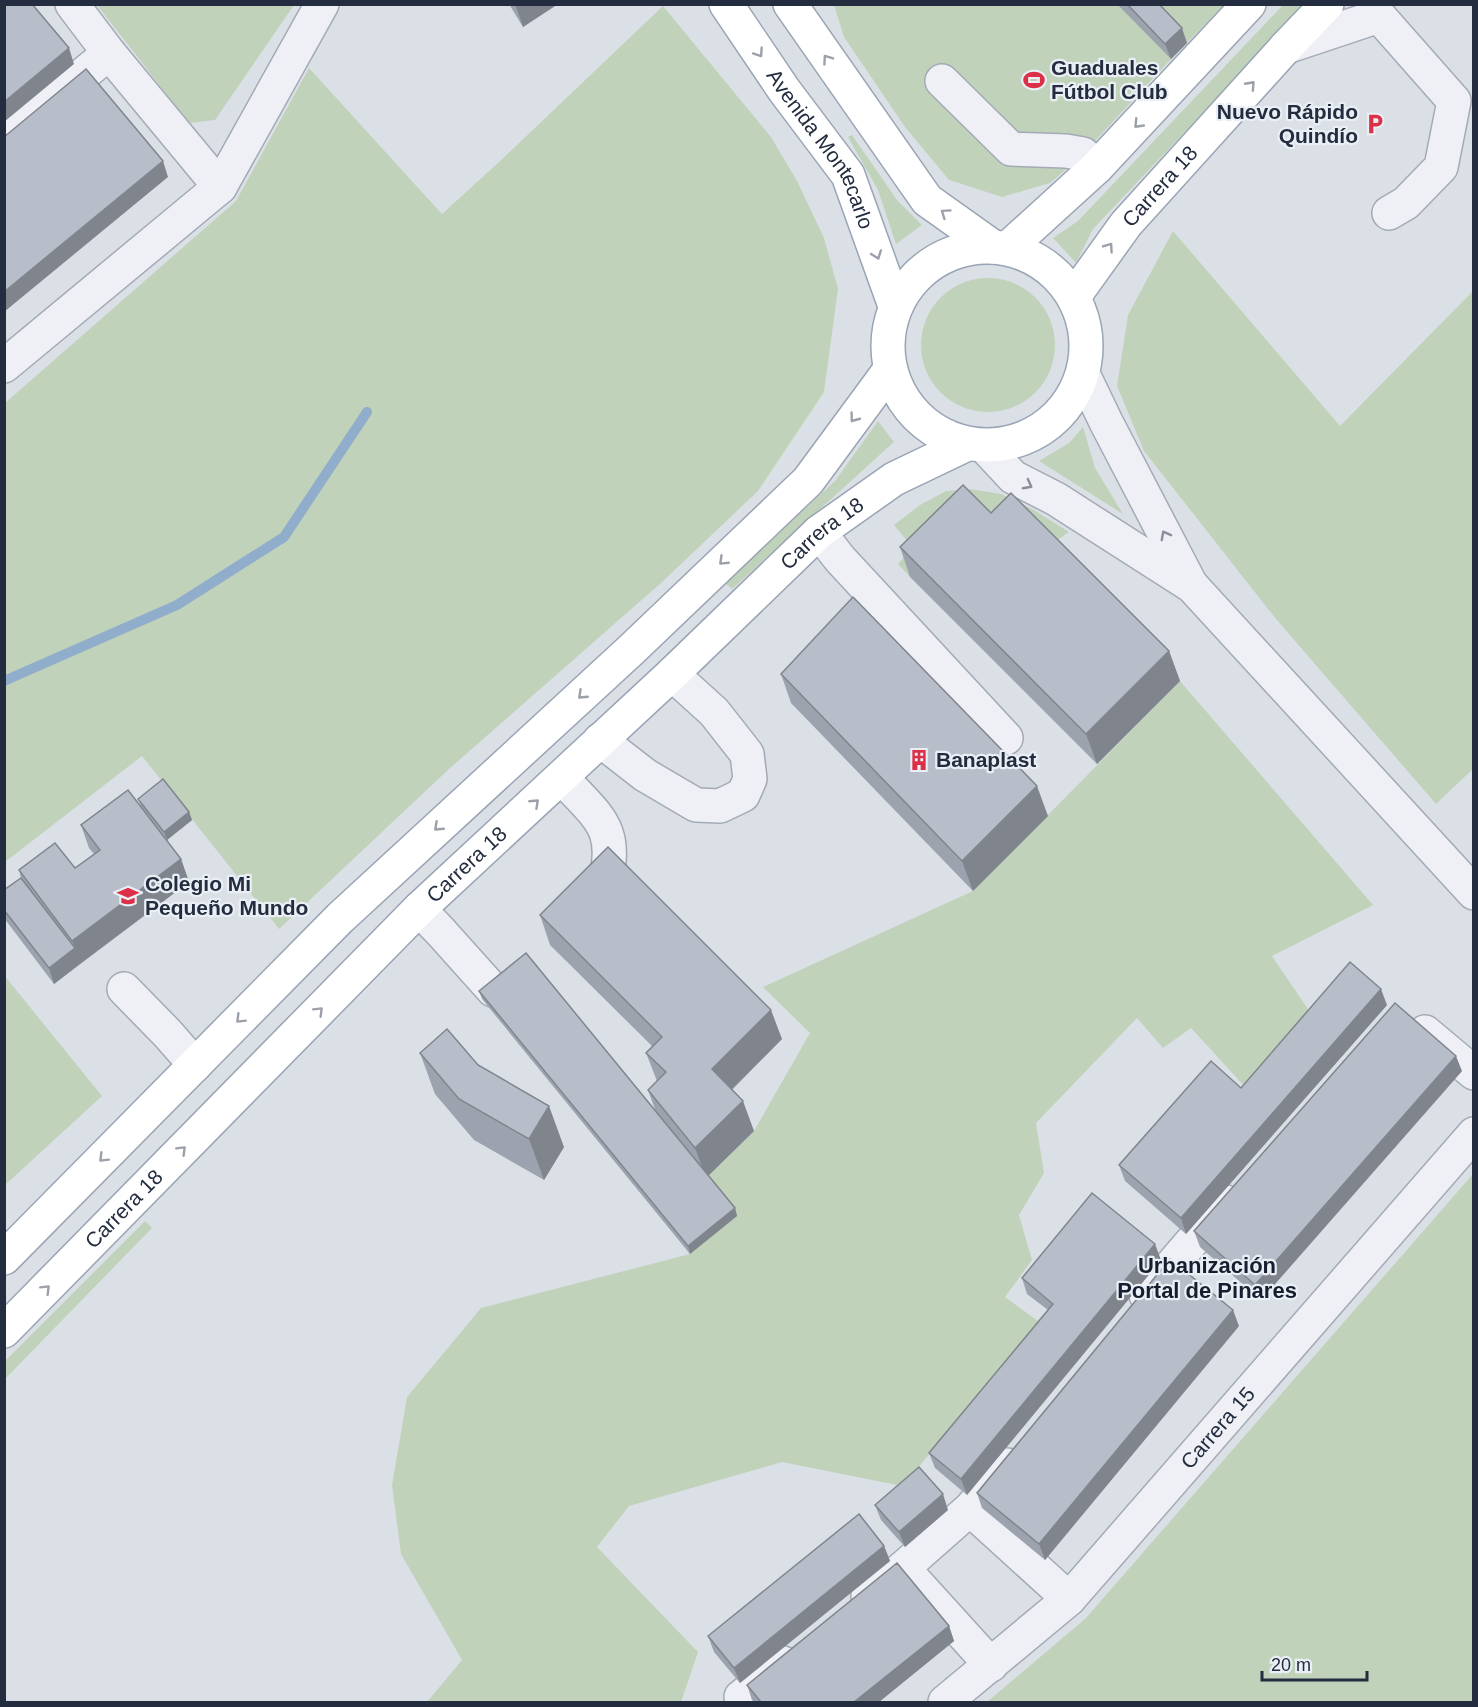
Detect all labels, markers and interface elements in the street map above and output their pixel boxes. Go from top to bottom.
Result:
one-way arrow [751,46,762,57]
one-way arrow [823,55,834,66]
place label: Guaduales Fútbol Club [1051,56,1168,103]
street label: Avenida Montecarlo [762,65,878,232]
sports icon: Guaduales Fútbol Club [1022,68,1046,92]
one-way arrow [1244,81,1255,92]
place label: Nuevo Rápido Quindío [1217,100,1358,147]
parking icon: Nuevo Rápido Quindío [1363,112,1387,136]
one-way arrow [1134,117,1145,128]
street label: Carrera 18 [1117,141,1202,231]
one-way arrow [941,209,952,220]
one-way arrow [1102,243,1113,254]
one-way arrow [870,249,883,260]
one-way arrow [851,411,862,422]
one-way arrow [1022,478,1033,489]
street label: Carrera 18 [776,492,868,574]
one-way arrow [1161,530,1172,541]
one-way arrow [720,554,731,565]
one-way arrow [578,688,588,699]
building icon: Banaplast [907,748,931,772]
place label: Banaplast [936,748,1036,771]
one-way arrow [527,799,538,810]
one-way arrow [435,820,445,831]
street label: Carrera 18 [422,822,511,907]
place label: Colegio Mi Pequeño Mundo [145,872,308,919]
school or university icon: Colegio Mi Pequeño Mundo [116,884,140,908]
one-way arrow [312,1007,323,1017]
one-way arrow [236,1012,247,1023]
one-way arrow [176,1146,186,1157]
one-way arrow [99,1151,110,1162]
street label: Carrera 18 [80,1165,167,1253]
district label: Urbanización Portal de Pinares [1117,1253,1297,1303]
one-way arrow [38,1286,49,1297]
street label: Carrera 15 [1176,1382,1259,1473]
scale bar [1262,1644,1367,1682]
text: 20 m [1271,1655,1311,1675]

